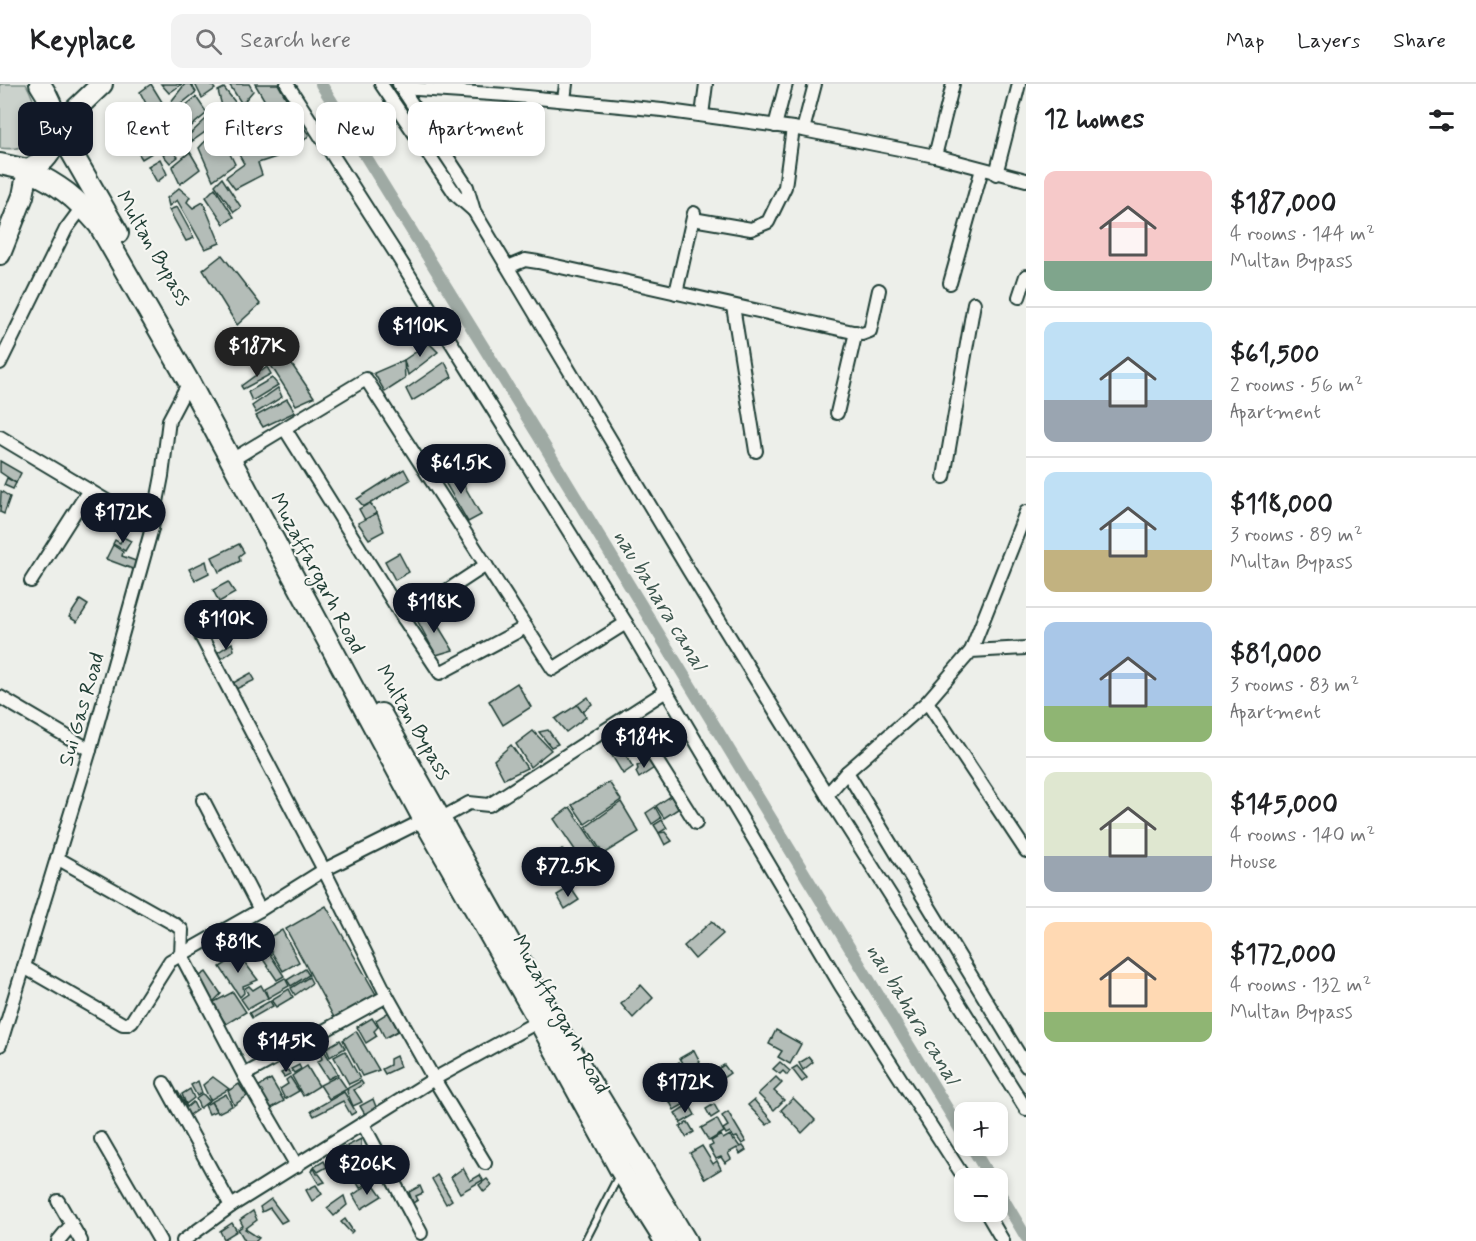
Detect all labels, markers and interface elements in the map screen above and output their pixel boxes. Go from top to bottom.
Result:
search box [171,14,591,68]
text: Keyplace [30,23,135,60]
icon: search [192,25,225,58]
text: Search here [240,27,351,55]
text: Map [1226,27,1264,55]
text: Layers [1297,27,1360,55]
text: Share [1393,27,1446,55]
chip: Buy [18,102,93,156]
chip: Rent [105,102,192,156]
chip: Filters [204,102,304,156]
chip: New [316,102,396,156]
chip: Apartment [408,102,545,156]
text: 12 homes [1044,103,1144,137]
icon: filters [1425,104,1458,137]
street label: Multan Bypass [109,186,197,311]
text: $187,000 [1230,187,1336,221]
icon: home [1092,195,1164,267]
text: 4 rooms · 144 m² [1230,221,1375,248]
text: Multan Bypass [1230,248,1353,275]
pin: $110K [378,307,462,358]
text: $110K [392,313,448,340]
pin: $187K [215,327,299,378]
text: $187K [229,333,285,360]
text: $61,500 [1230,338,1319,372]
icon: home [1092,346,1164,418]
text: 2 rooms · 56 m² [1230,372,1363,399]
text: Apartment [1230,399,1321,426]
pin: $61.5K [412,444,510,495]
text: $61.5K [431,450,491,477]
street label: Muzaffargarh Road [262,488,371,659]
text: $118,000 [1230,488,1333,522]
pin: $172K [81,493,165,544]
icon: home [1092,496,1164,568]
text: $172K [95,499,151,526]
text: 3 rooms · 89 m² [1230,522,1363,549]
water label: nau bahara canal [606,525,714,678]
text: Multan Bypass [1230,549,1353,576]
pin: $118K [392,583,476,634]
text: $118K [407,589,461,616]
pin: $110K [184,600,268,651]
text: $110K [198,606,254,633]
text: $81,000 [1230,638,1322,672]
icon: home [1092,646,1164,718]
street label: Sui Gas Road [52,649,112,769]
street label: Multan Bypass [369,660,457,785]
text: 3 rooms · 83 m² [1230,672,1359,699]
text: Apartment [1230,699,1321,726]
pin: $184K [602,718,686,769]
text: $184K [615,724,673,751]
text: $145,000 [1230,788,1338,822]
icon: home [1092,796,1164,868]
text: 4 rooms · 140 m² [1230,822,1375,849]
pin: $72.5K [519,847,617,898]
text: House [1230,849,1277,876]
text: $72.5K [536,853,600,880]
pin: $81K [202,923,274,974]
text: $81K [215,929,261,956]
street label: Muzaffargarh Road [504,930,616,1100]
text: $172,000 [1230,938,1336,972]
water label: nau bahara canal [859,939,967,1092]
icon: home [1092,946,1164,1018]
text: 4 rooms · 132 m² [1230,972,1371,999]
text: Multan Bypass [1230,999,1353,1026]
pin: $145K [244,1022,328,1073]
text: $145K [257,1028,315,1055]
pin: $172K [643,1063,727,1114]
text: $172K [657,1069,713,1096]
map controls [954,1102,1008,1222]
button: + [954,1102,1008,1156]
pin: $206K [325,1145,409,1196]
text: $206K [339,1151,395,1178]
button: − [954,1168,1008,1222]

